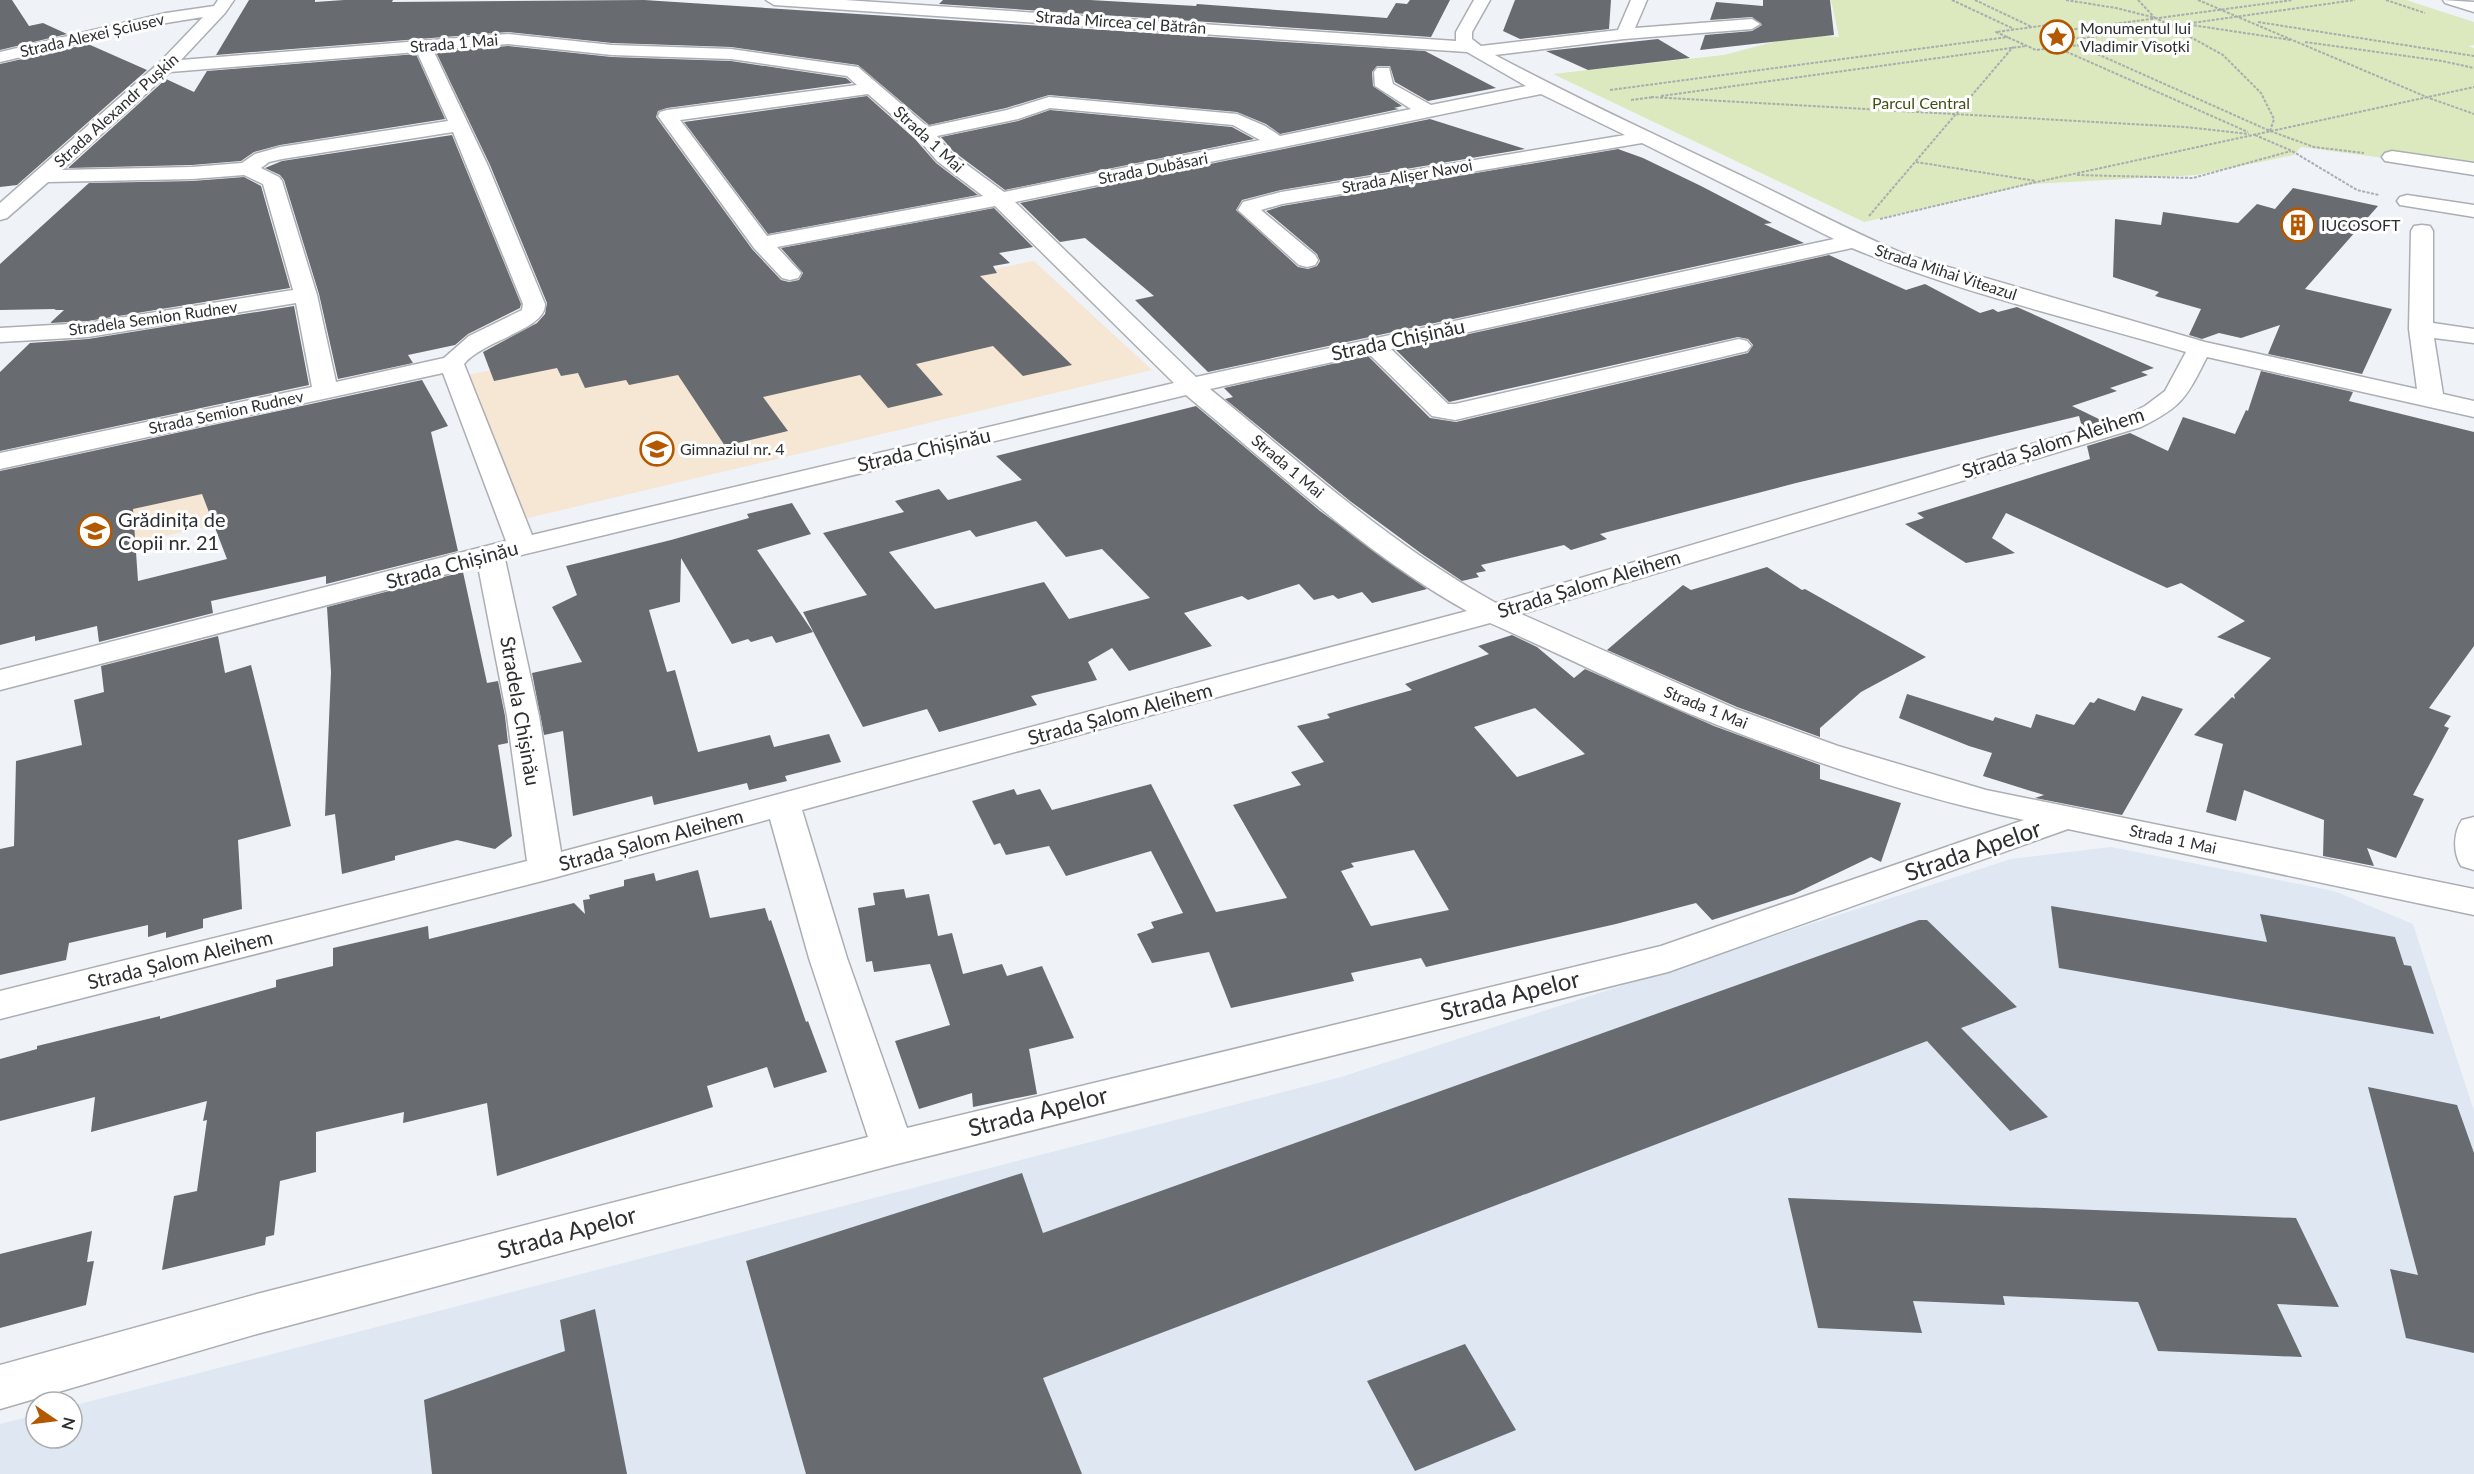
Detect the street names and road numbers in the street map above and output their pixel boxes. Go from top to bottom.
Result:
street label: Strada Mircea cel Bătrân [1035,6,1207,37]
street label: Strada Alexei Șciusev [18,8,167,60]
street label: Strada 1 Mai [409,29,499,56]
street label: Strada Alexandr Pușkin [50,49,182,170]
street label: Strada 1 Mai [890,102,968,176]
street label: Strada Dubăsari [1097,148,1209,187]
street label: Strada Alișer Navoi [1340,155,1474,196]
street label: Strada Mihai Viteazul [1873,240,2020,303]
street label: Stradela Semion Rudnev [67,296,239,339]
street label: Strada Chișinău [1329,313,1467,365]
street label: Strada Semion Rudnev [147,386,306,437]
street label: Strada Șalom Aleihem [1959,401,2147,483]
street label: Strada Chișinău [855,422,993,476]
street label: Strada 1 Mai [1248,430,1328,501]
street label: Strada Chișinău [383,535,520,593]
street label: Strada Șalom Aleihem [1494,544,1683,622]
street label: Stradela Chișinău [496,634,546,787]
street label: Strada Șalom Aleihem [1025,677,1215,749]
street label: Strada 1 Mai [1662,681,1751,732]
street label: Strada Șalom Aleihem [556,803,746,875]
street label: Strada Apelor [1900,813,2045,887]
street label: Strada 1 Mai [2128,820,2218,857]
street label: Strada Șalom Aleihem [85,924,275,994]
street label: Strada Apelor [1437,963,1583,1026]
street label: Strada Apelor [965,1079,1111,1142]
street label: Strada Apelor [494,1199,639,1264]

